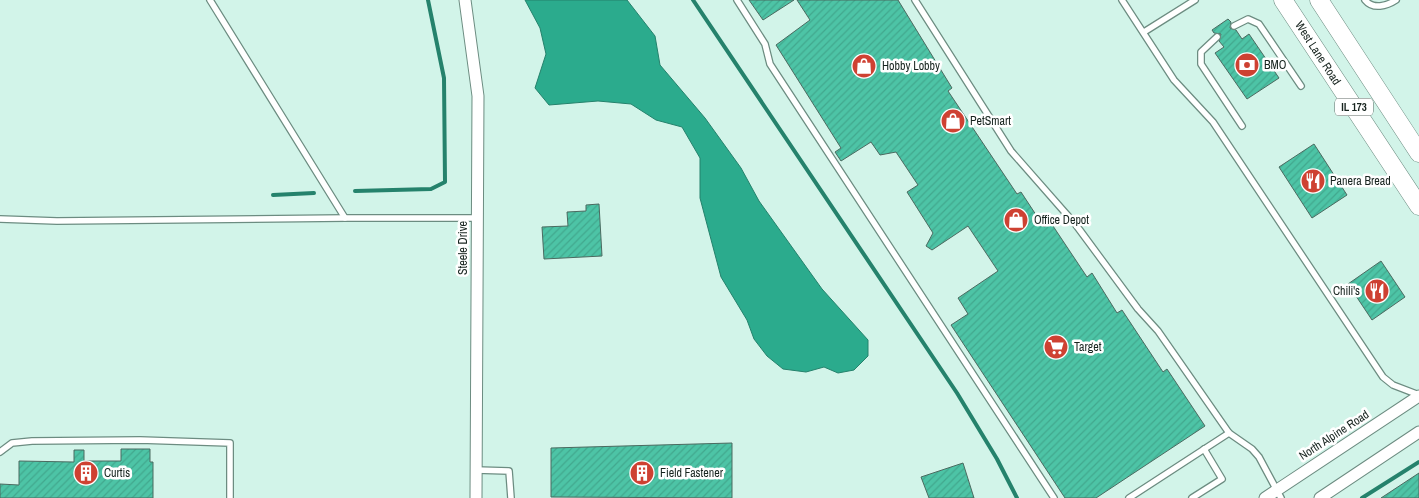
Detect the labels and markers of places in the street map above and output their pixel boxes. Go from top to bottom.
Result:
bank icon: BMO [1234,52,1260,78]
shop icon: Hobby Lobby [851,53,877,79]
place label: BMO [1264,57,1287,73]
place label: Hobby Lobby [882,58,940,74]
shop icon: PetSmart [940,108,966,134]
place label: PetSmart [970,113,1011,129]
restaurant icon: Panera Bread [1300,168,1326,194]
place label: Panera Bread [1330,173,1391,189]
shop icon: Office Depot [1003,207,1029,233]
place label: Office Depot [1034,212,1089,228]
restaurant icon: Chili's [1364,278,1390,304]
place label: Chili's [1333,283,1360,299]
supermarket icon: Target [1043,334,1069,360]
place label: Target [1074,339,1102,355]
building icon: Curtis [73,460,99,486]
building icon: Field Fastener [629,460,655,486]
place label: Curtis [104,465,130,481]
place label: Field Fastener [660,465,724,481]

